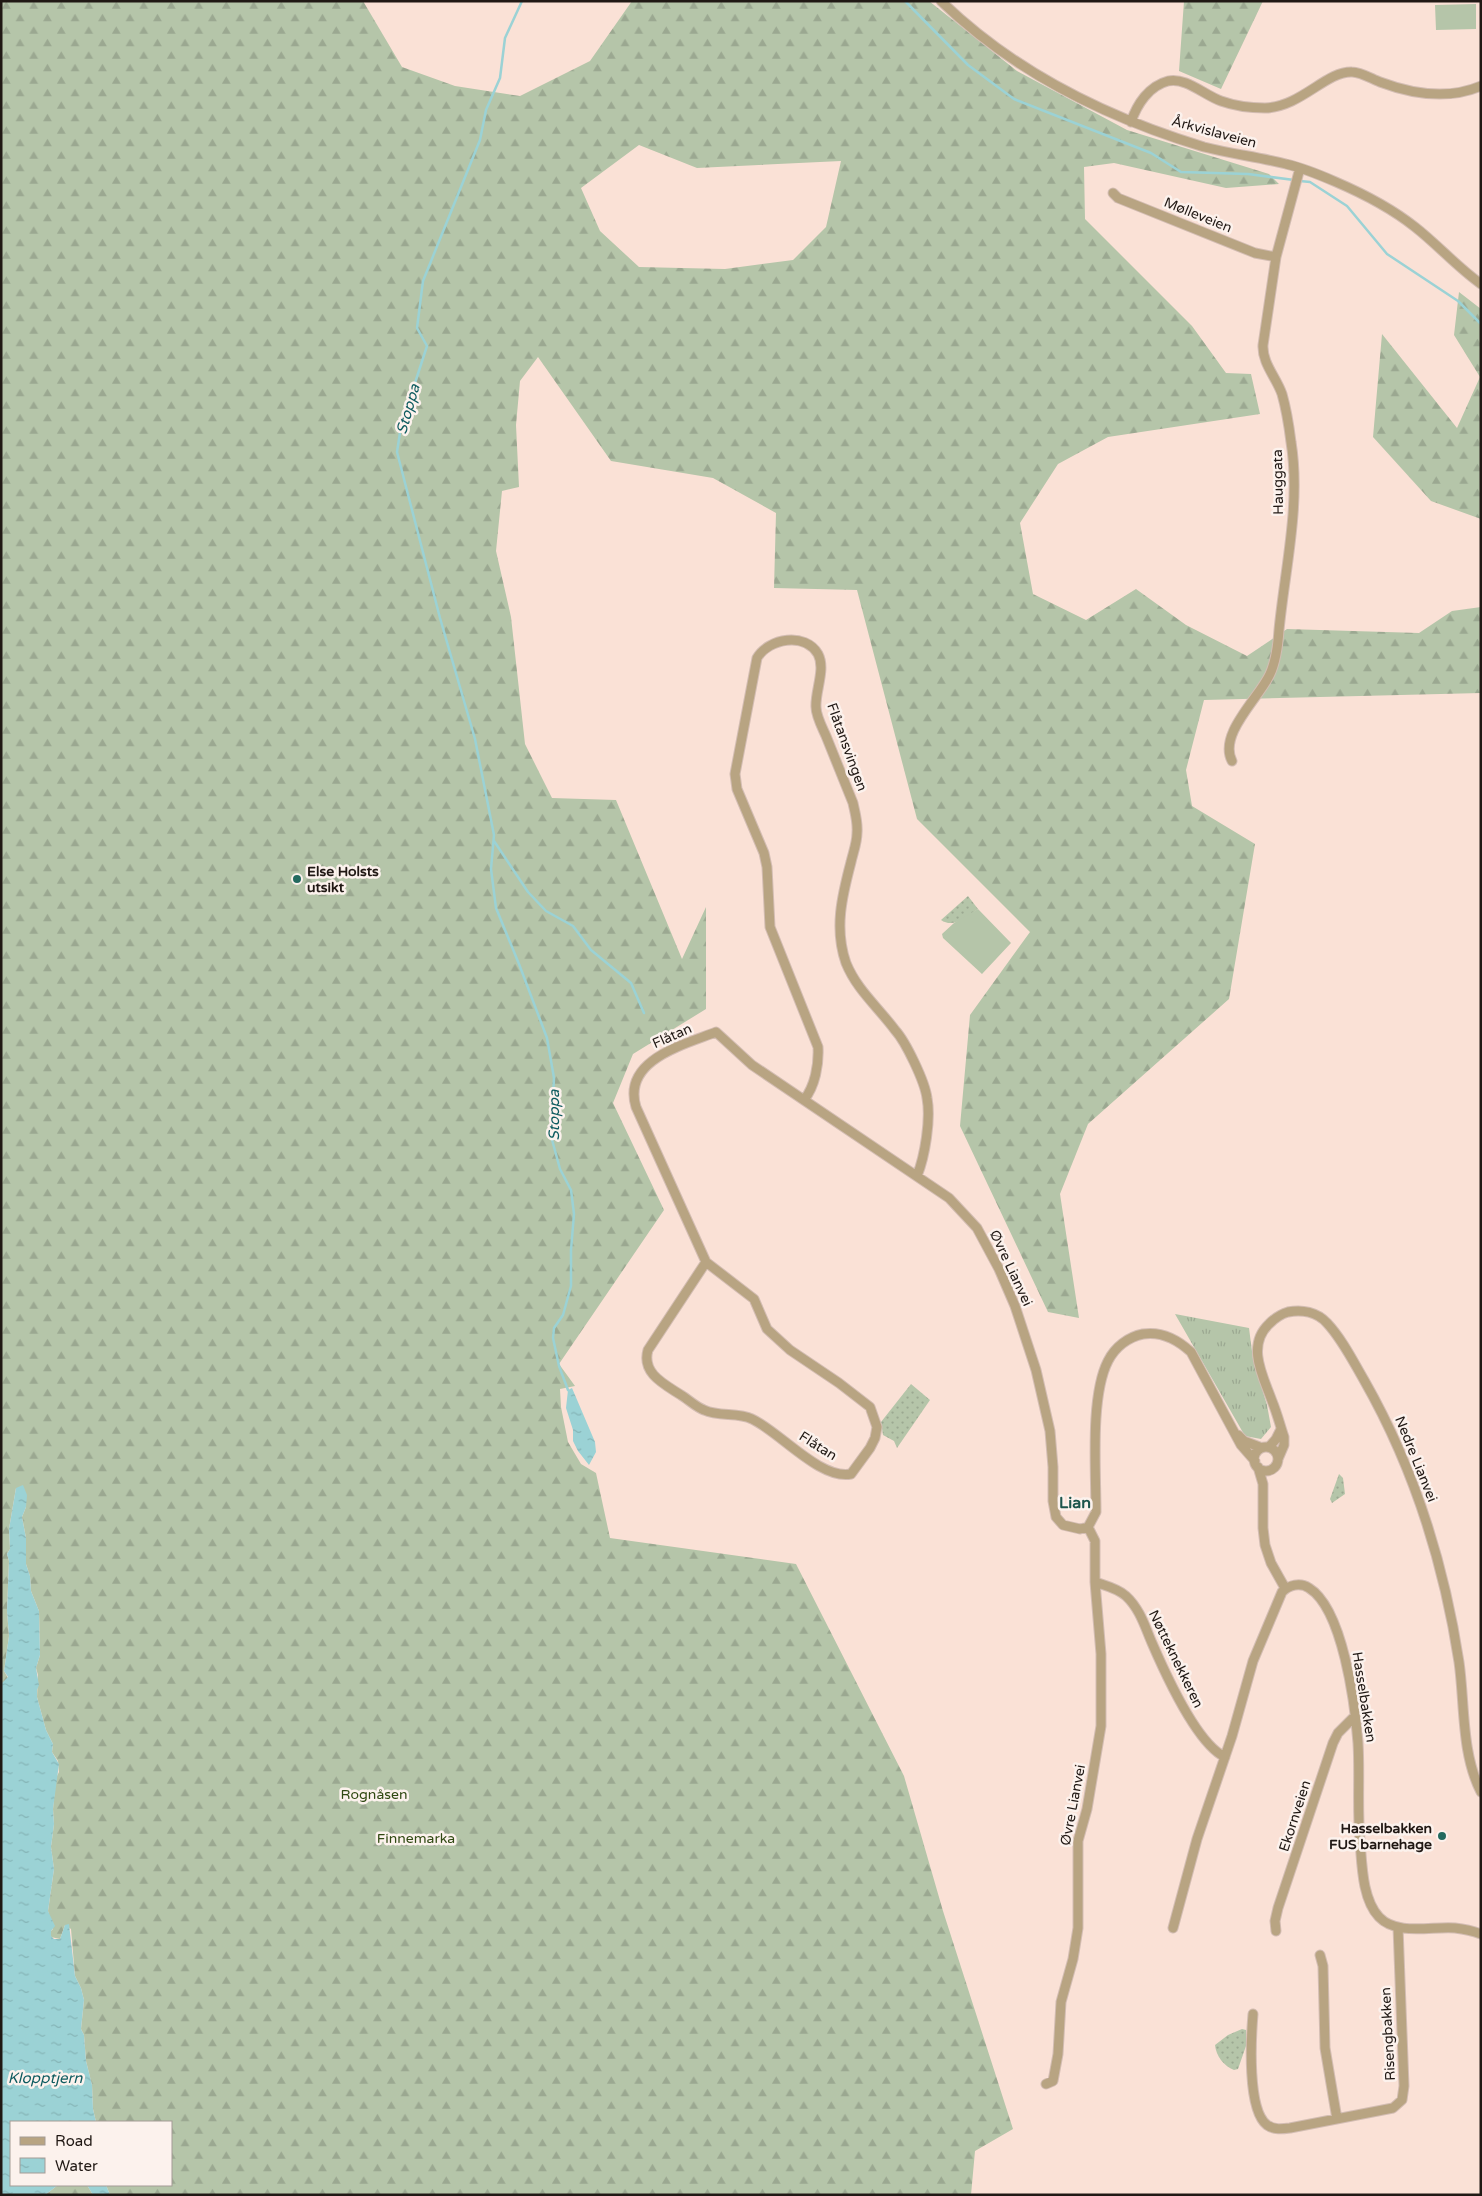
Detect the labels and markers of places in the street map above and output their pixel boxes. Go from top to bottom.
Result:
place label: Else Holsts utsikt [307,863,379,896]
marker: Else Holsts utsikt [291,873,303,885]
place label: Hasselbakken FUS barnehage [1329,1820,1432,1853]
marker: Hasselbakken FUS barnehage [1436,1830,1448,1842]

